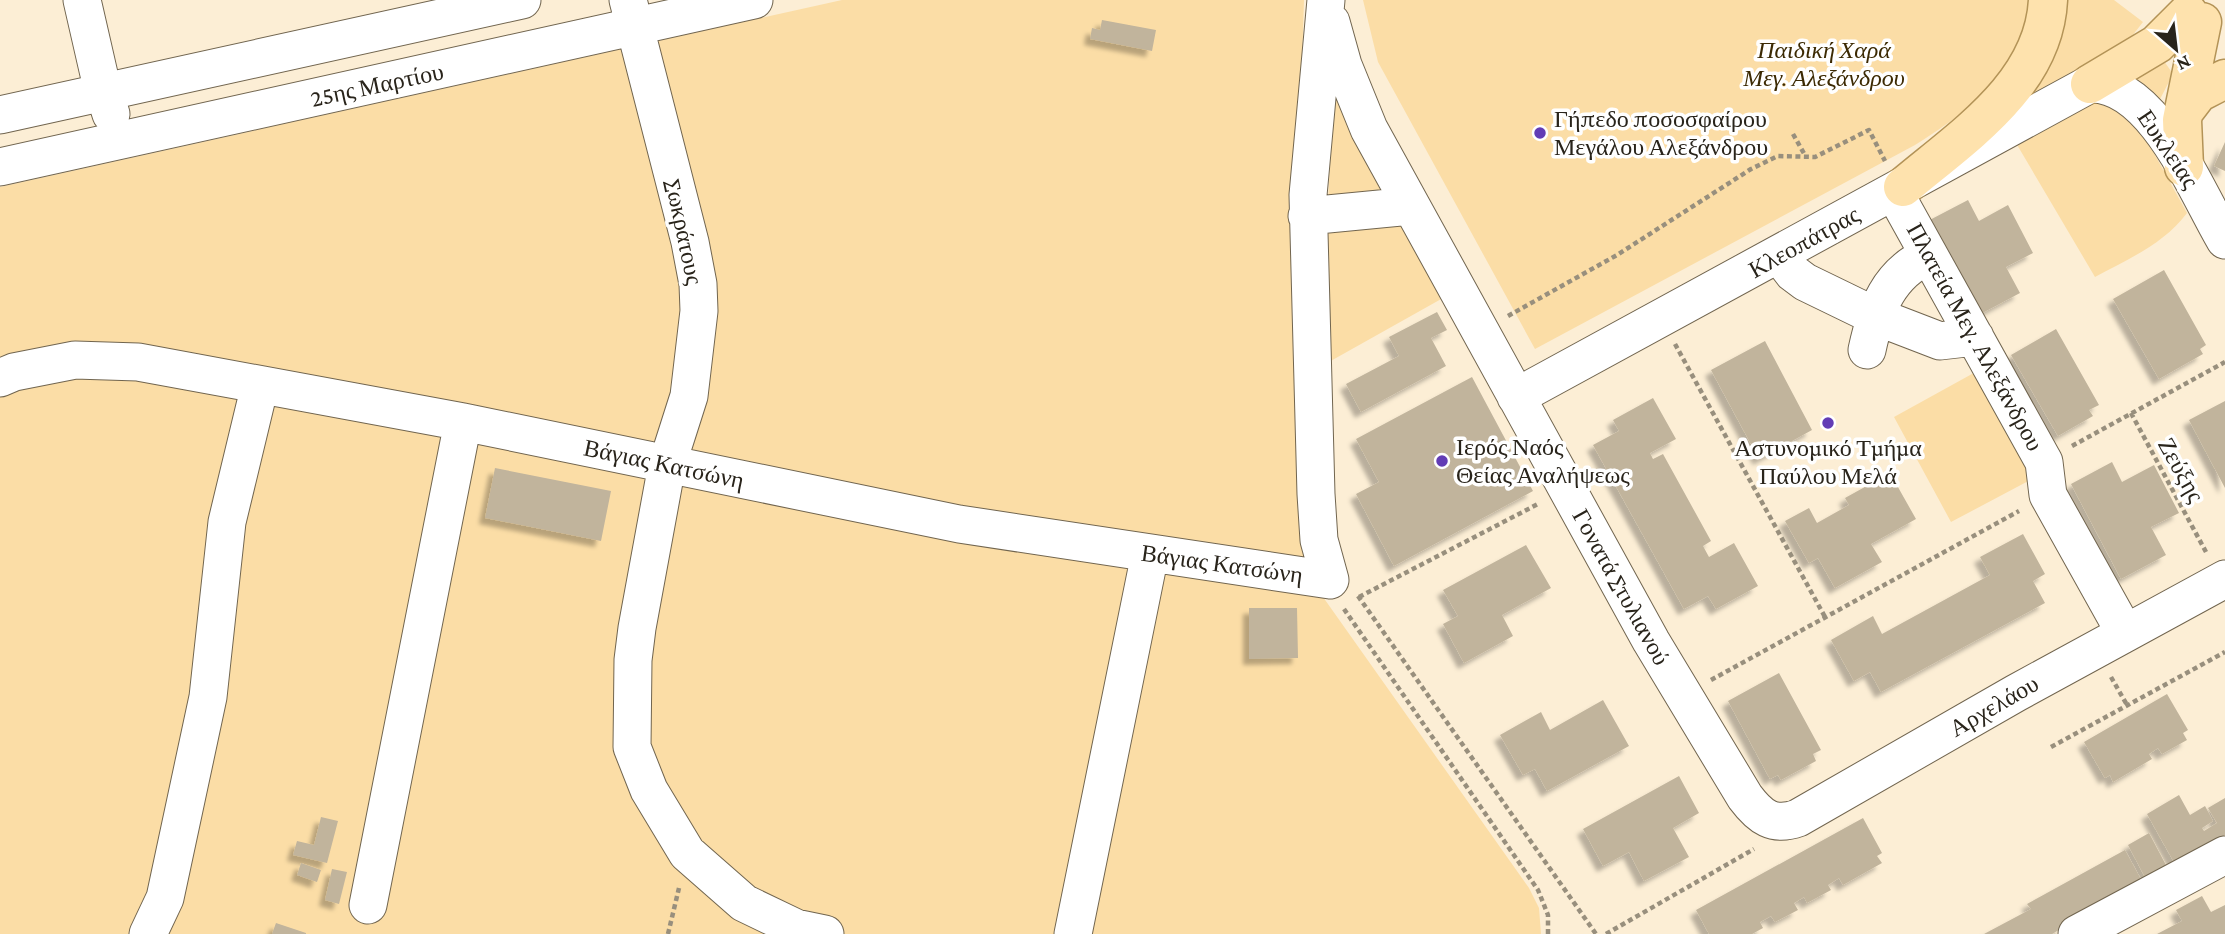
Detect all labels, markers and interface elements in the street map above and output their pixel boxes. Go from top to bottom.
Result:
north arrow [2141,14,2211,84]
park label: Παιδική Χαρά Μεγ. Αλεξάνδρου [1742,36,1905,91]
text: N [2173,51,2194,76]
street label: 25ης Μαρτίου [308,57,446,112]
street label: Ευκλείας [2132,104,2205,194]
place label: Γήπεδο ποσοσφαίρου Μεγάλου Αλεξάνδρου [1554,105,1768,160]
marker: Γήπεδο ποσοσφαίρου Μεγάλου Αλεξάνδρου [1532,125,1548,141]
street label: Σωκράτους [660,177,709,288]
street label: Κλεοπάτρας [1744,200,1864,283]
street label: Πλατεία Μεγ. Αλεξάνδρου [1902,218,2049,455]
marker: Αστυνομικό Τμήμα Παύλου Μελά [1820,415,1836,431]
street label: Βάγιας Κατσώνη [582,433,747,494]
place label: Ιερός Ναός Θείας Αναλήψεως [1456,433,1630,488]
street label: Ζεύξης [2153,433,2210,507]
place label: Αστυνομικό Τμήμα Παύλου Μελά [1734,434,1922,489]
marker: Ιερός Ναός Θείας Αναλήψεως [1434,453,1450,469]
street label: Γονατά Στυλιανού [1567,504,1675,669]
street label: Βάγιας Κατσώνη [1139,539,1305,588]
street label: Αρχελάου [1945,669,2043,742]

